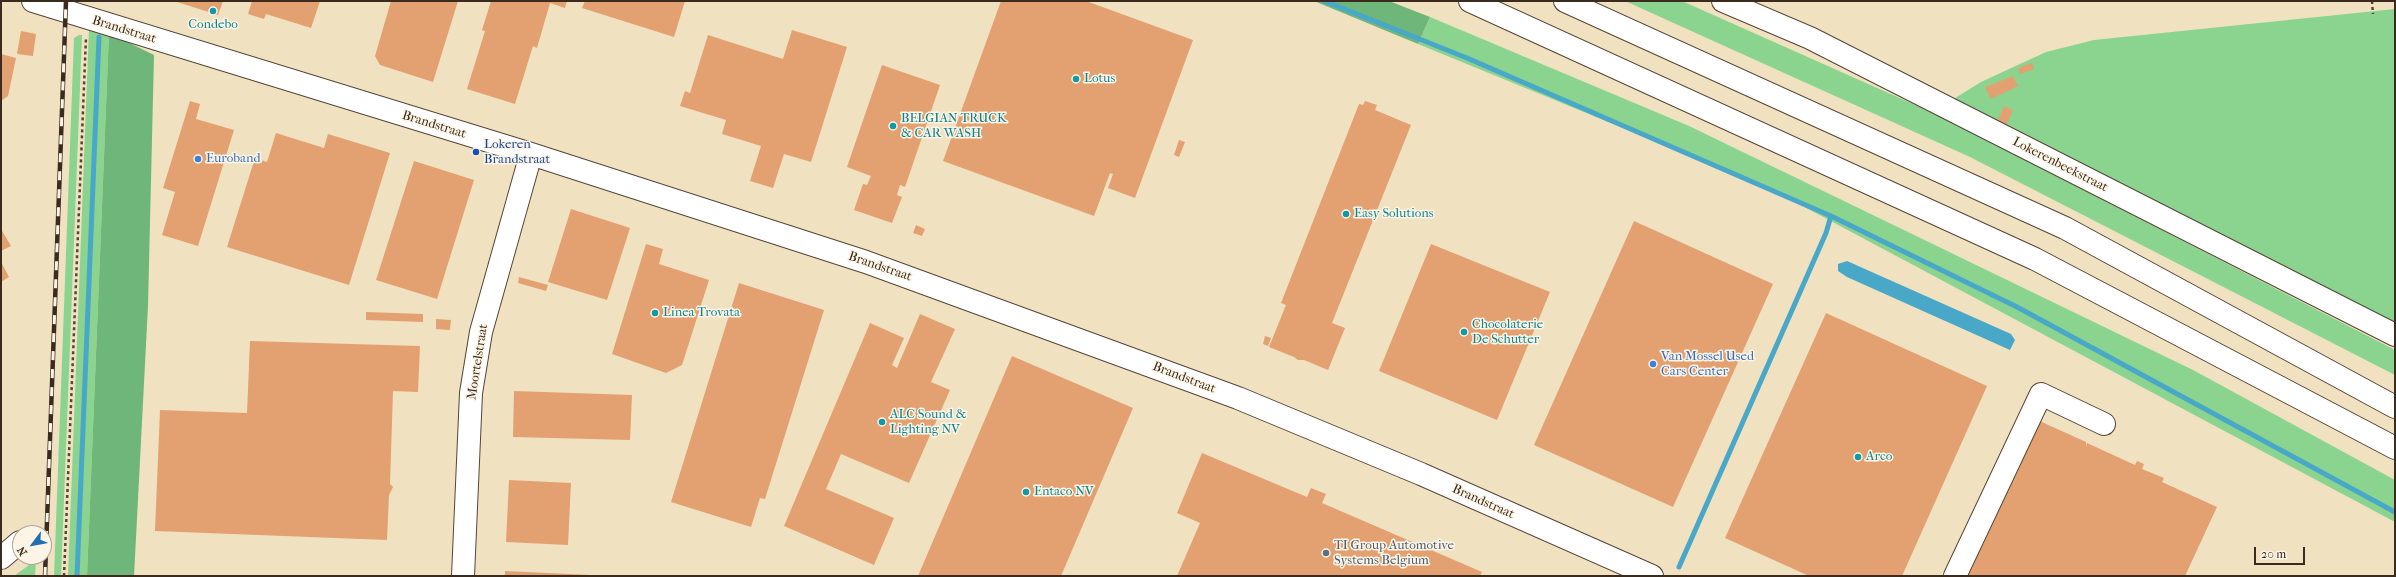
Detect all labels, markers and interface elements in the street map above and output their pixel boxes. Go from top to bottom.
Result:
marker: Condebo [208,6,218,16]
street label: Brandstraat [90,13,158,47]
place label: Condebo [188,17,238,33]
place label: Lotus [1084,71,1115,87]
marker: Lotus [1071,74,1081,84]
street label: Brandstraat [400,108,468,142]
place label: BELGIAN TRUCK & CAR WASH [901,111,1006,142]
marker: BELGIAN TRUCK & CAR WASH [888,121,898,131]
street label: Lokerenbeekstraat [2010,134,2110,196]
place label: Lokeren Brandstraat [484,137,550,168]
marker: Lokeren Brandstraat [471,147,481,157]
place label: Euroband [206,151,261,167]
marker: Euroband [193,154,203,164]
place label: Easy Solutions [1354,206,1434,222]
marker: Easy Solutions [1341,209,1351,219]
street label: Brandstraat [846,249,914,285]
place label: Linea Trovata [663,305,740,321]
marker: Linea Trovata [650,308,660,318]
place label: Chocolaterie De Schutter [1472,317,1543,348]
street label: Moortelstraat [464,323,492,401]
marker: Chocolaterie De Schutter [1459,327,1469,337]
place label: Van Mossel Used Cars Center [1661,349,1754,380]
street label: Brandstraat [1150,359,1218,397]
marker: Van Mossel Used Cars Center [1648,359,1658,369]
place label: ALC Sound & Lighting NV [890,407,966,438]
marker: ALC Sound & Lighting NV [877,417,887,427]
place label: Arco [1866,449,1892,465]
marker: Arco [1853,452,1863,462]
street label: Brandstraat [1450,481,1516,523]
place label: Entaco NV [1034,484,1094,500]
marker: Entaco NV [1021,487,1031,497]
north arrow [12,525,52,565]
place label: TI Group Automotive Systems Belgium [1334,538,1454,569]
scale bar [2256,539,2307,565]
text: N [15,544,30,558]
text: 20 m [2261,547,2286,561]
marker: TI Group Automotive Systems Belgium [1321,548,1331,558]

